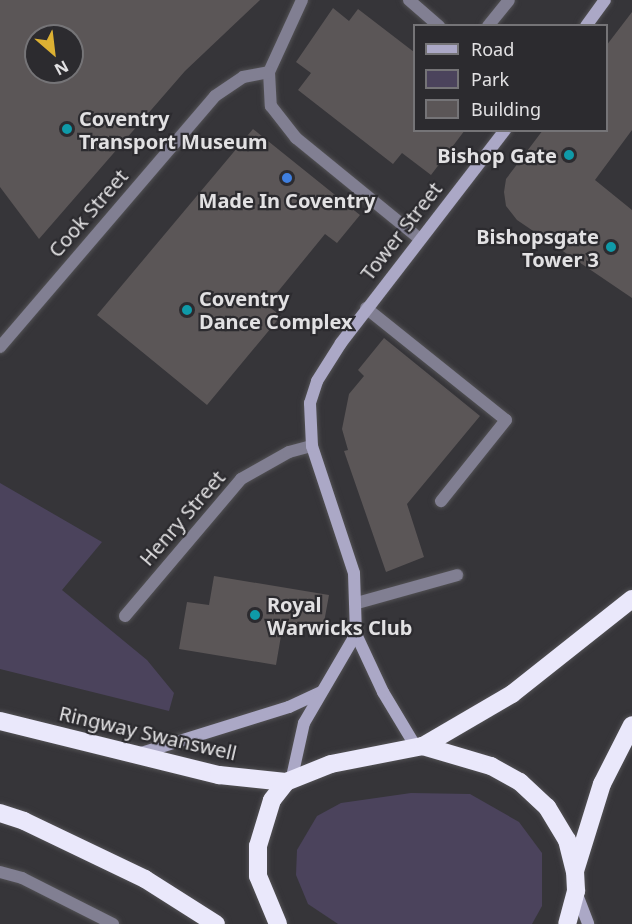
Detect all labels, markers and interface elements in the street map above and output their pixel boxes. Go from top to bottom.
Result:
north arrow [24,24,84,84]
legend [413,24,608,132]
text: Road [471,37,514,61]
text: N [51,55,72,81]
text: Park [471,67,509,91]
text: Building [471,97,541,121]
place label: Coventry Transport Museum [79,106,267,153]
marker: Coventry Transport Museum [60,122,74,136]
place label: Bishop Gate [437,143,557,167]
marker: Bishop Gate [562,148,576,162]
street label: Cook Street [43,164,133,262]
marker: Made In Coventry [280,171,294,185]
street label: Tower Street [355,177,447,285]
place label: Made In Coventry [199,188,375,212]
place label: Bishopsgate Tower 3 [476,224,599,271]
marker: Bishopsgate Tower 3 [604,240,618,254]
place label: Coventry Dance Complex [199,286,353,333]
marker: Coventry Dance Complex [180,303,194,317]
street label: Henry Street [134,466,230,570]
place label: Royal Warwicks Club [267,592,412,639]
marker: Royal Warwicks Club [248,608,262,622]
street label: Ringway Swanswell [57,701,239,765]

